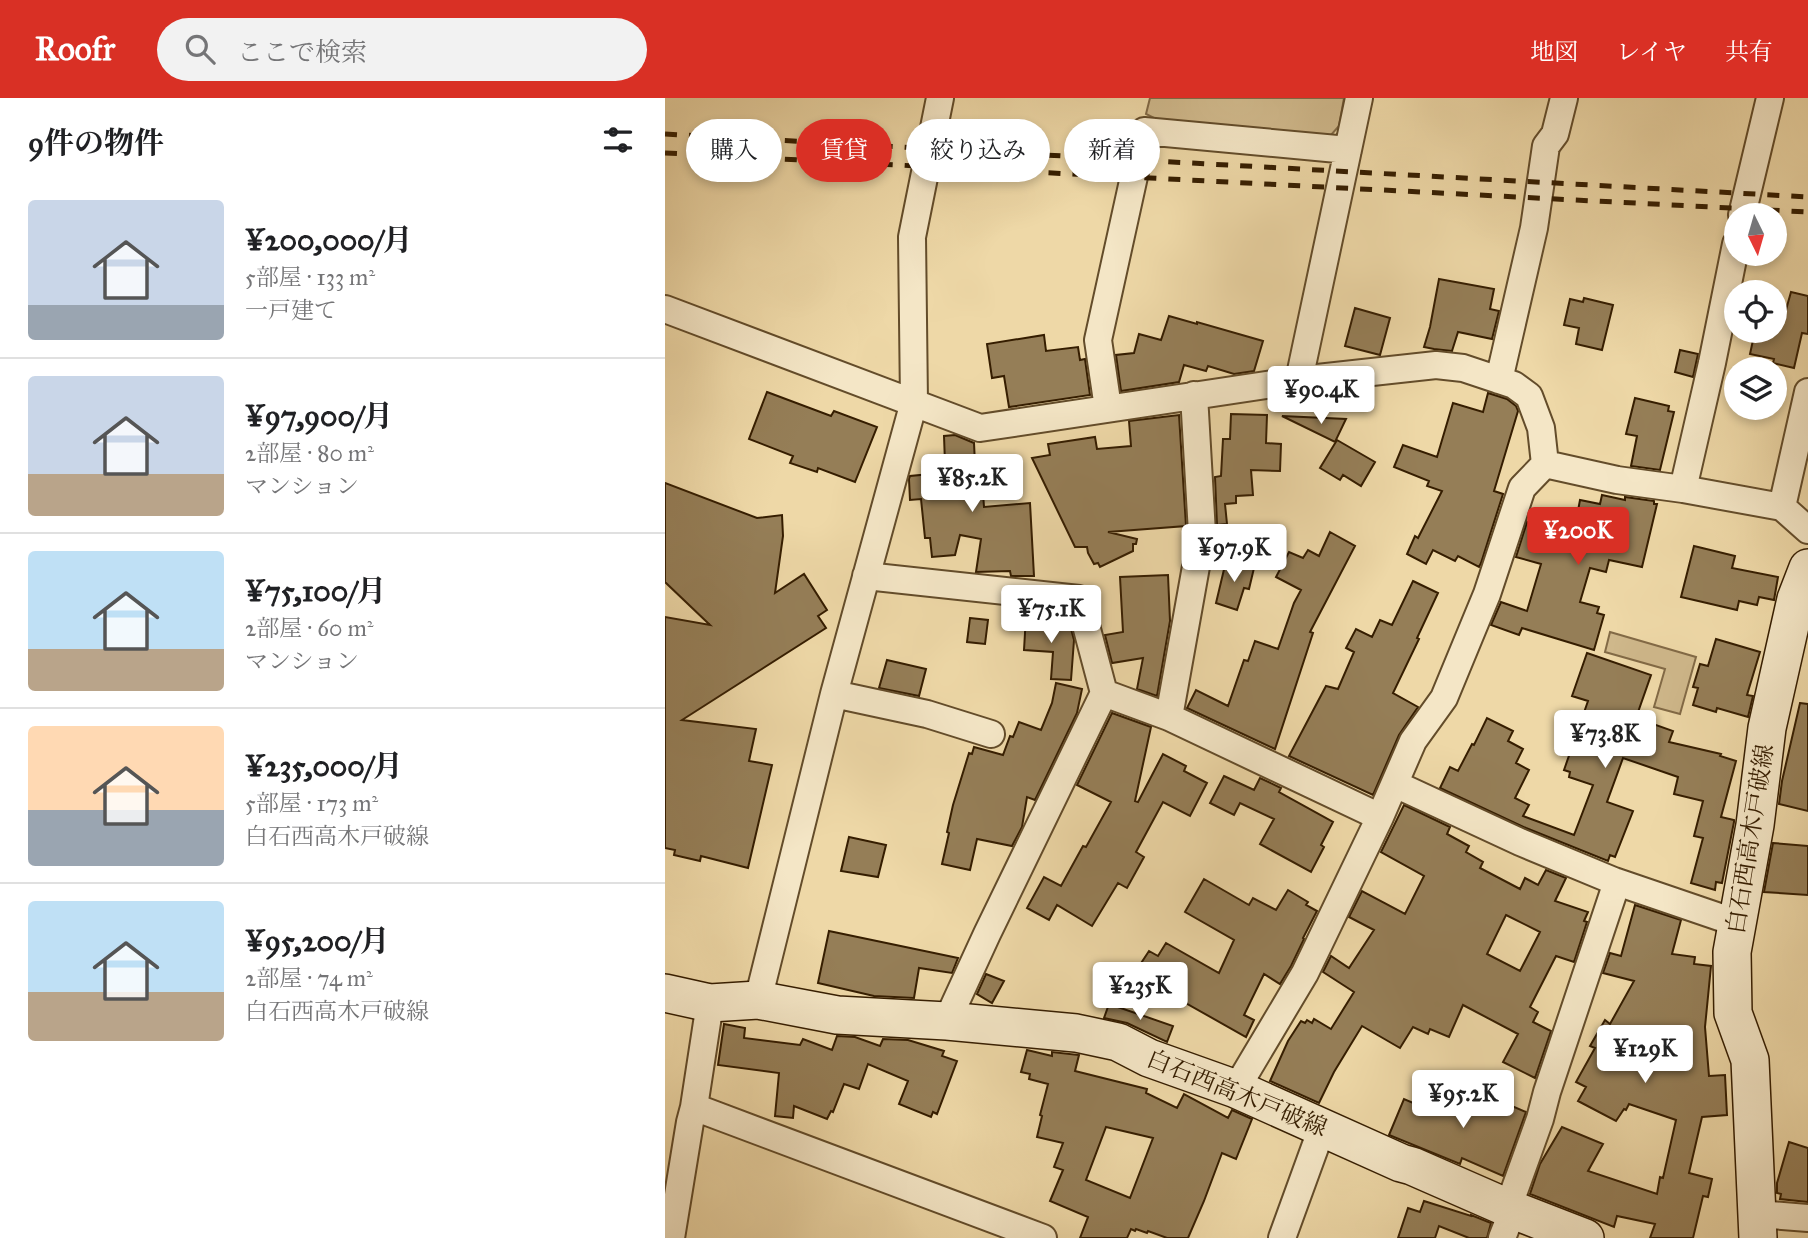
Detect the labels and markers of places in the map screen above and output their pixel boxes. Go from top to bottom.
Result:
pin: ¥90.4K [1264,366,1378,426]
pin: ¥85.2K [915,454,1029,514]
pin: ¥200K [1529,508,1627,567]
pin: ¥97.9K [1177,524,1291,584]
pin: ¥75.1K [994,586,1108,645]
pin: ¥73.8K [1548,710,1662,770]
pin: ¥235K [1091,962,1189,1022]
pin: ¥129K [1596,1026,1694,1085]
pin: ¥95.2K [1406,1070,1520,1130]

